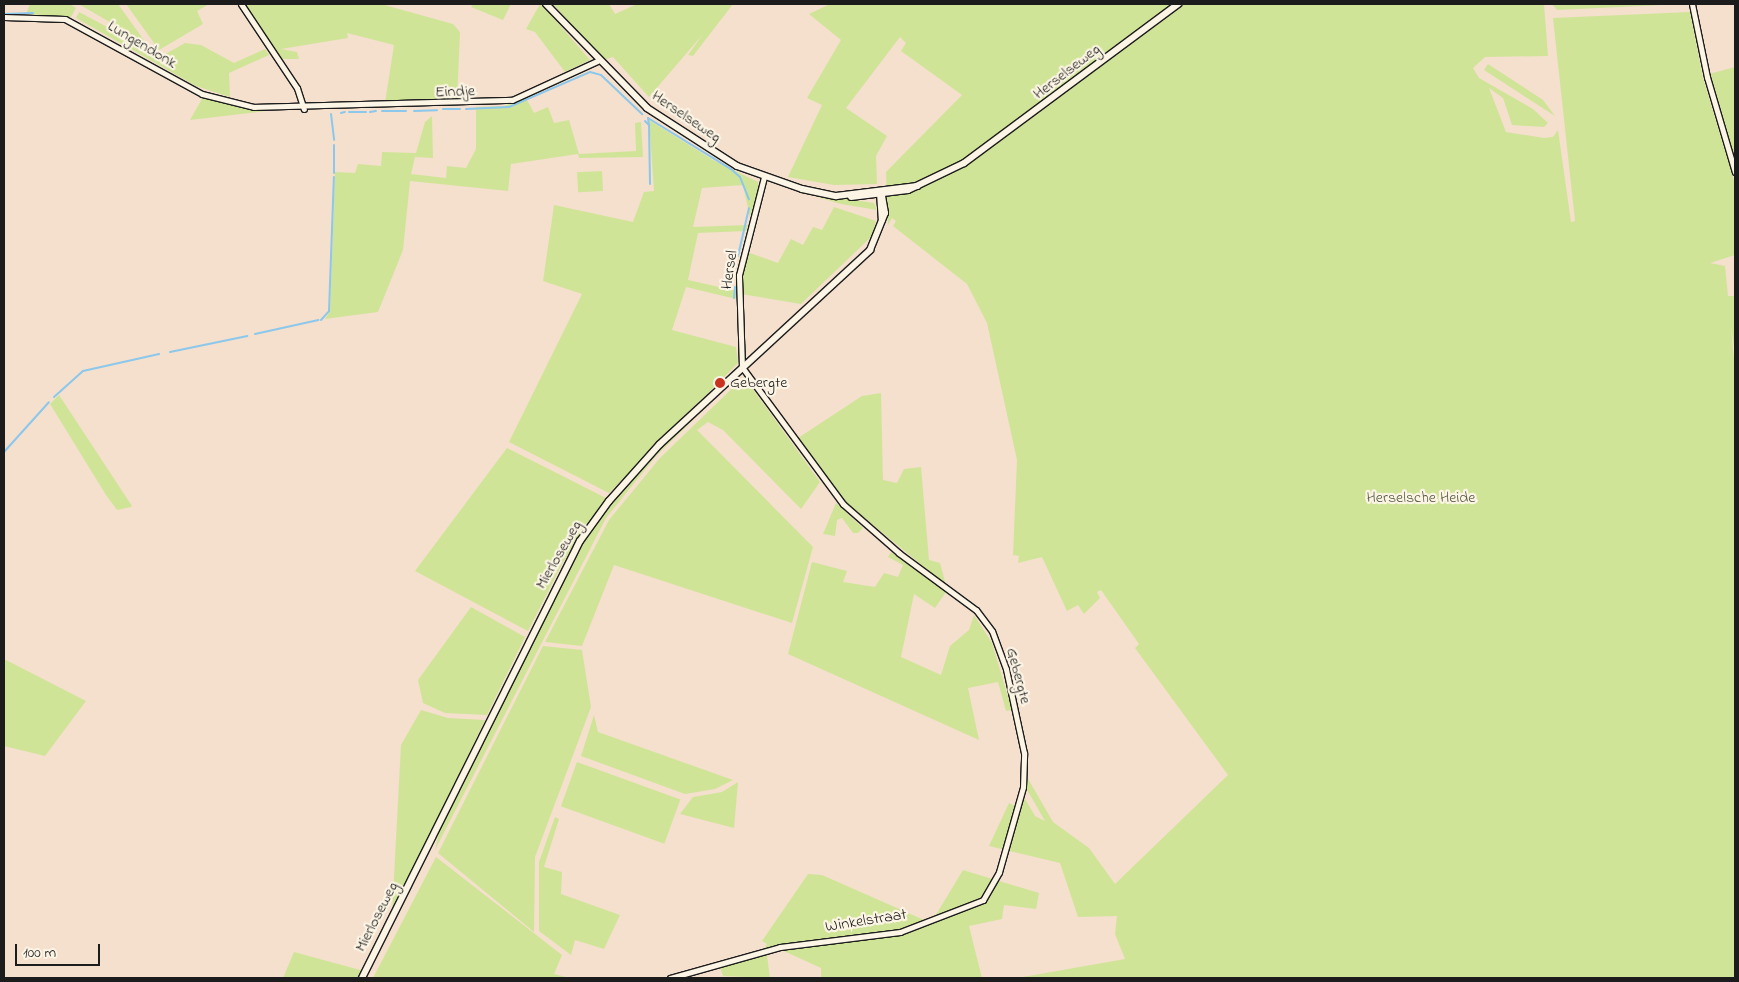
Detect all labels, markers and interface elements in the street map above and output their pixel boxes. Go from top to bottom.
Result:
street label: Lungendonk [104,17,180,73]
street label: Herselseweg [1030,40,1104,104]
street label: Eindje [435,82,475,102]
street label: Herselseweg [648,87,724,147]
street label: Hersel [718,249,742,291]
place label: Gebergte [730,373,788,393]
marker: Gebergte [714,377,726,389]
park label: Herselsche Heide [1367,488,1475,508]
street label: Mierloseweg [532,517,586,593]
street label: Gebergte [1001,646,1035,706]
street label: Mierloseweg [351,879,403,955]
street label: Winkelstraat [824,905,908,937]
scale bar [18,934,102,966]
text: 100 m [23,942,56,964]

